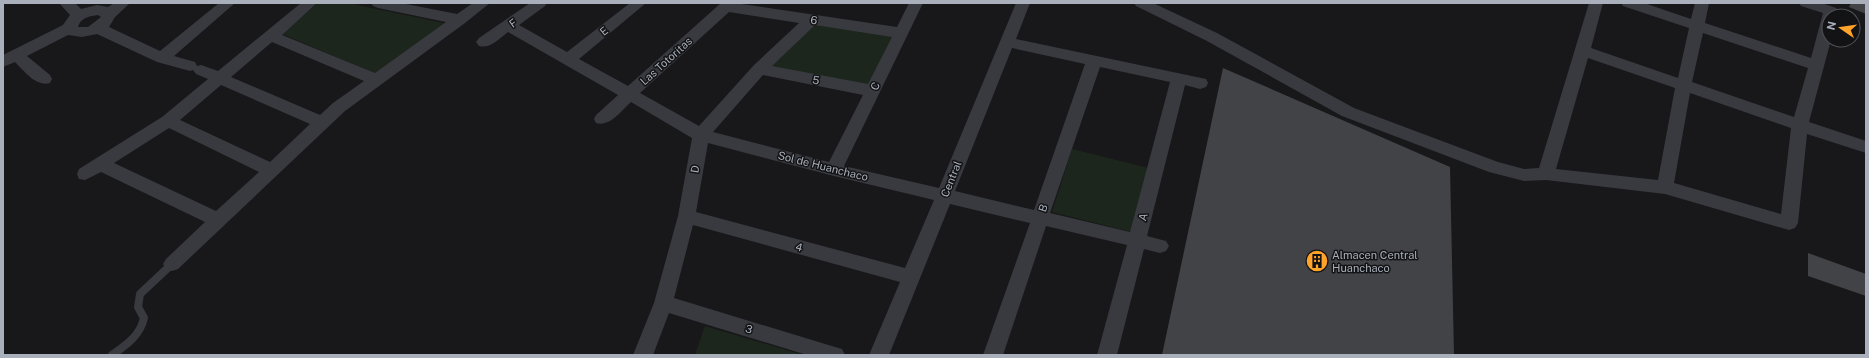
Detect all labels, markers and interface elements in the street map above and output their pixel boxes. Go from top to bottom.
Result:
north arrow [1821,8,1861,48]
street label: 6 [810,14,818,26]
street label: F [507,16,519,30]
text: N [1824,20,1838,31]
street label: E [598,24,611,38]
street label: Las Totoritas [638,34,695,87]
street label: 5 [811,73,821,87]
street label: C [868,80,882,92]
street label: Sol de Huanchaco [777,149,869,183]
street label: Central [938,159,964,199]
street label: D [688,164,702,174]
street label: B [1036,203,1050,213]
street label: A [1136,211,1150,222]
street label: 4 [794,240,804,254]
building icon: Almacen Central Huanchaco [1304,248,1330,274]
place label: Almacen Central Huanchaco [1332,249,1418,274]
street label: 3 [744,322,754,336]

